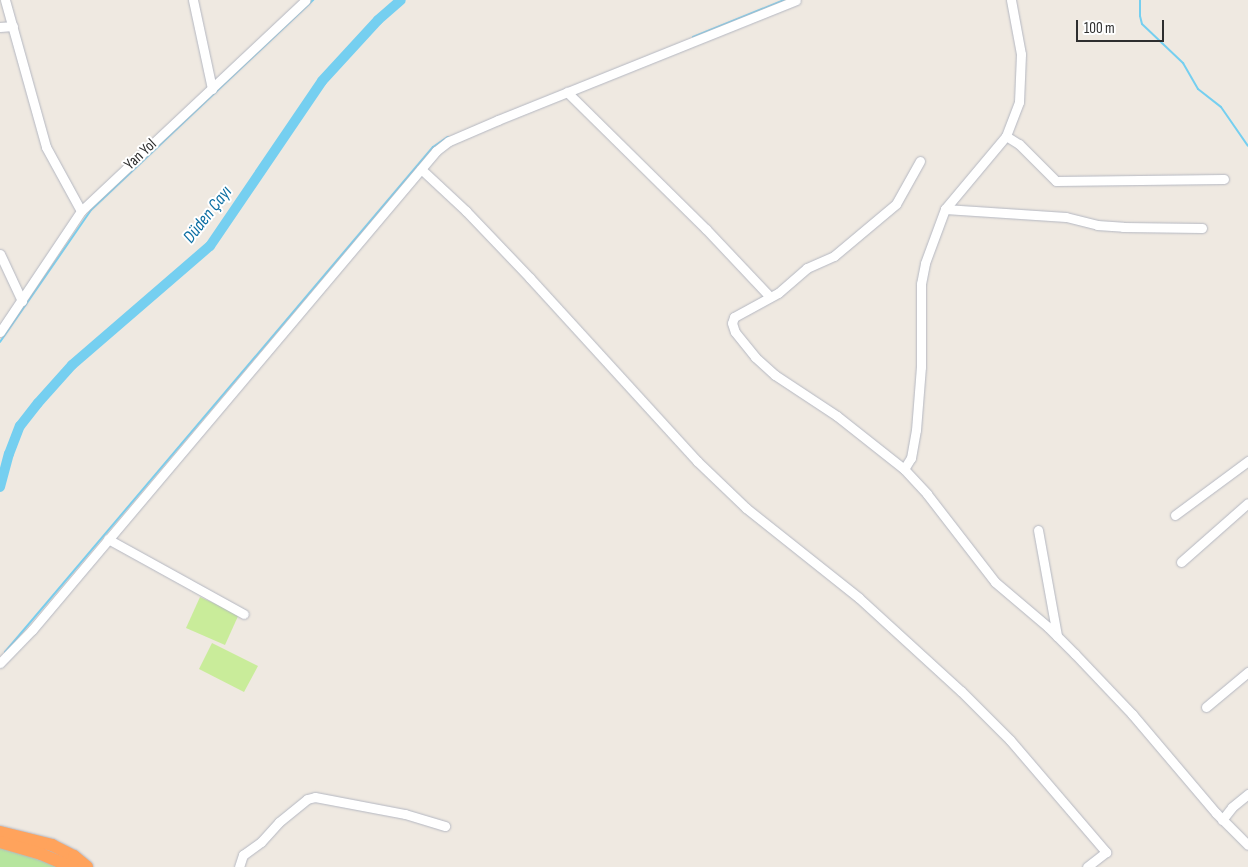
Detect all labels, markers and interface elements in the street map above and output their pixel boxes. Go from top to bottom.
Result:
scale bar [1078,10,1166,42]
text: 100 m [1084,19,1115,38]
street label: Yan Yol [121,135,161,175]
water label: Düden Çayı [179,182,237,248]

